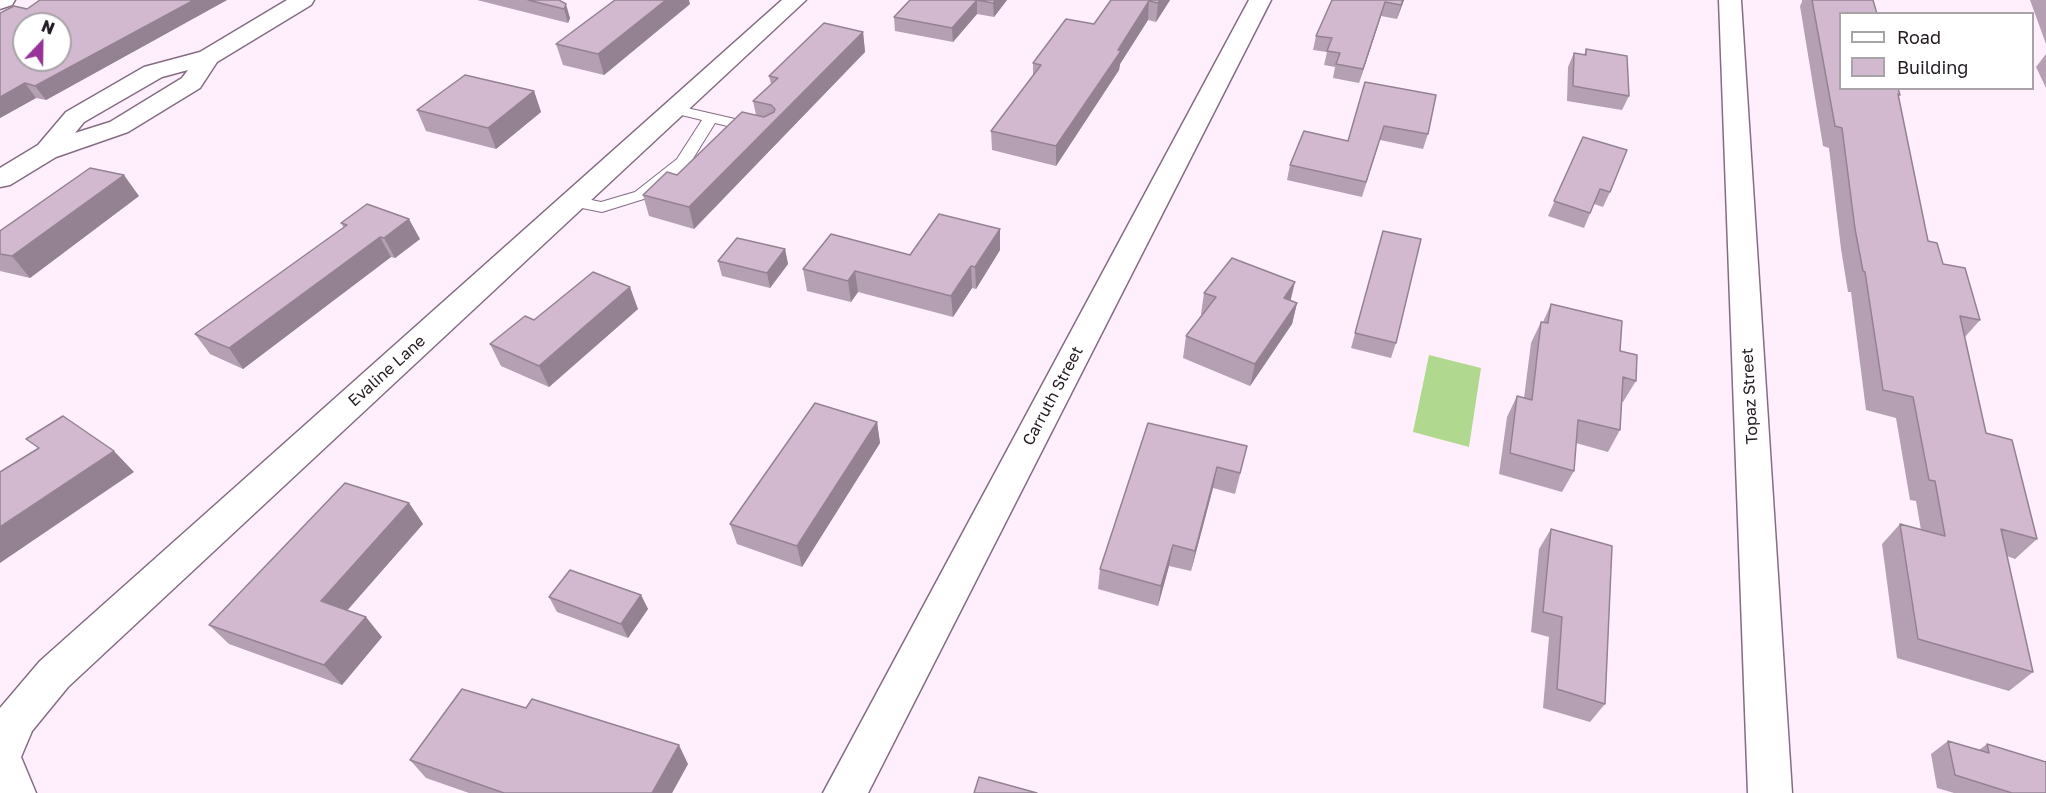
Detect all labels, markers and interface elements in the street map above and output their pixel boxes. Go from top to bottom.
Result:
north arrow [12,12,72,72]
legend [1839,12,2034,90]
text: N [39,16,57,39]
text: Road [1897,26,1941,48]
text: Building [1897,56,1968,78]
street label: Evaline Lane [345,331,429,411]
street label: Carruth Street [1019,343,1087,449]
street label: Topaz Street [1738,347,1762,445]

